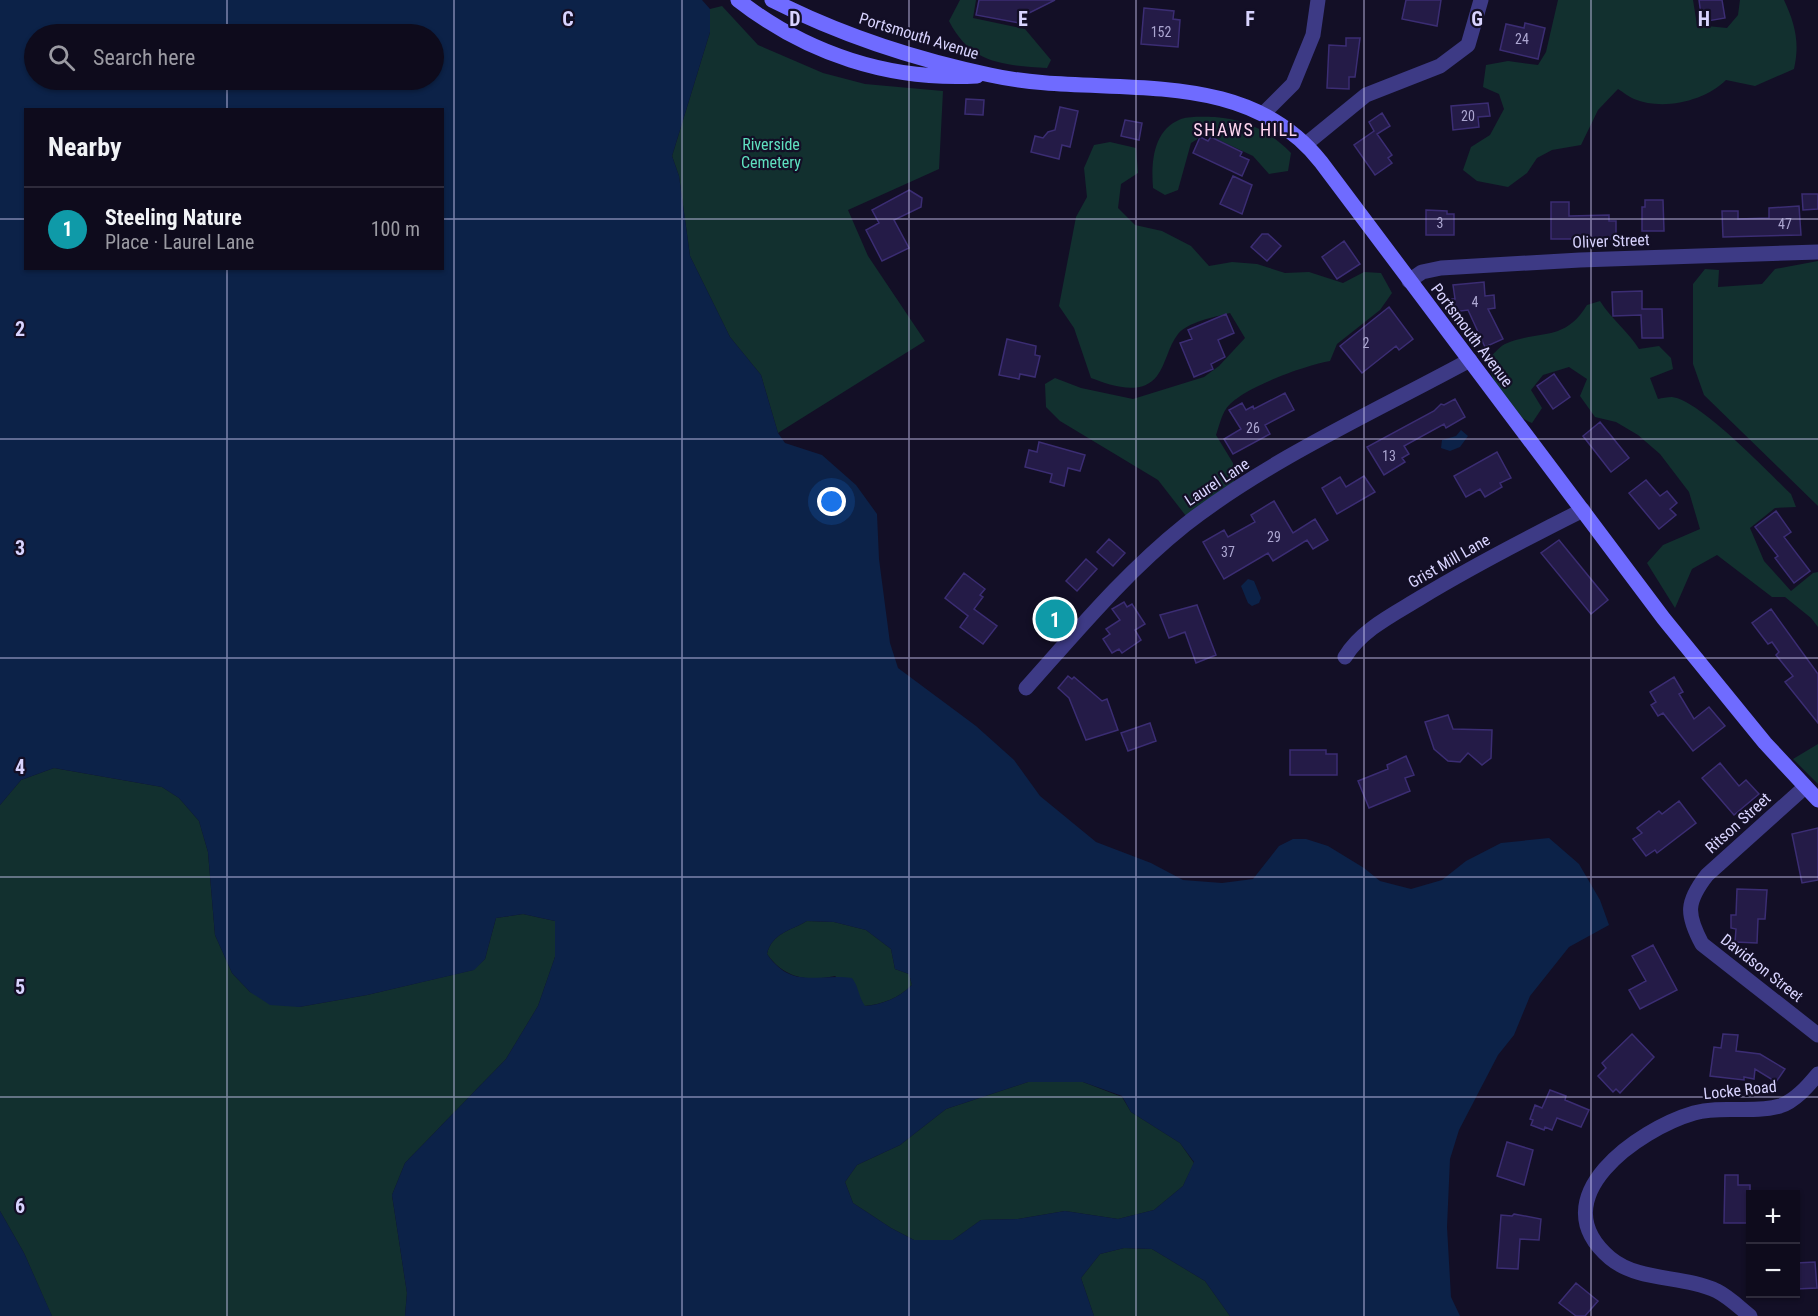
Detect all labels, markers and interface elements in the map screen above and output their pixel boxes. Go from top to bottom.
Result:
text: C [562,7,574,31]
text: D [789,7,801,31]
text: E [1018,7,1028,31]
text: F [1245,7,1255,31]
text: G [1471,7,1483,31]
text: H [1698,7,1710,31]
street label: Portsmouth Avenue [857,9,981,63]
search box [24,24,444,90]
house number: 152 [1151,24,1171,40]
house number: 24 [1515,31,1529,47]
icon: search [45,41,78,74]
text: Search here [93,45,195,70]
house number: 20 [1461,108,1475,124]
district label: SHAWS HILL [1193,119,1299,140]
text: Nearby [48,132,122,162]
park label: Riverside Cemetery [741,135,801,172]
text: Steeling Nature [105,205,242,230]
house number: 3 [1437,215,1443,231]
house number: 47 [1778,216,1792,232]
text: 1 [62,217,73,241]
text: 100 m [371,217,420,241]
text: Place · Laurel Lane [105,230,254,254]
street label: Oliver Street [1572,230,1650,252]
street label: Portsmouth Avenue [1427,280,1517,390]
house number: 4 [1472,294,1479,310]
text: 2 [15,317,25,341]
house number: 2 [1363,335,1370,351]
house number: 26 [1246,420,1260,436]
house number: 13 [1382,448,1396,464]
street label: Laurel Lane [1181,454,1253,510]
your location [817,487,846,516]
house number: 29 [1267,529,1281,545]
street label: Grist Mill Lane [1405,530,1493,592]
text: 3 [15,536,25,560]
house number: 37 [1221,544,1235,560]
pin: 1 [1036,596,1074,642]
text: 4 [15,755,25,779]
street label: Ritson Street [1701,789,1775,857]
street label: Davidson Street [1717,930,1807,1006]
text: 5 [15,975,25,999]
street label: Locke Road [1703,1077,1777,1103]
map controls [1746,1190,1800,1298]
button: + [1746,1190,1800,1244]
text: 6 [15,1194,25,1218]
button: − [1746,1244,1800,1298]

